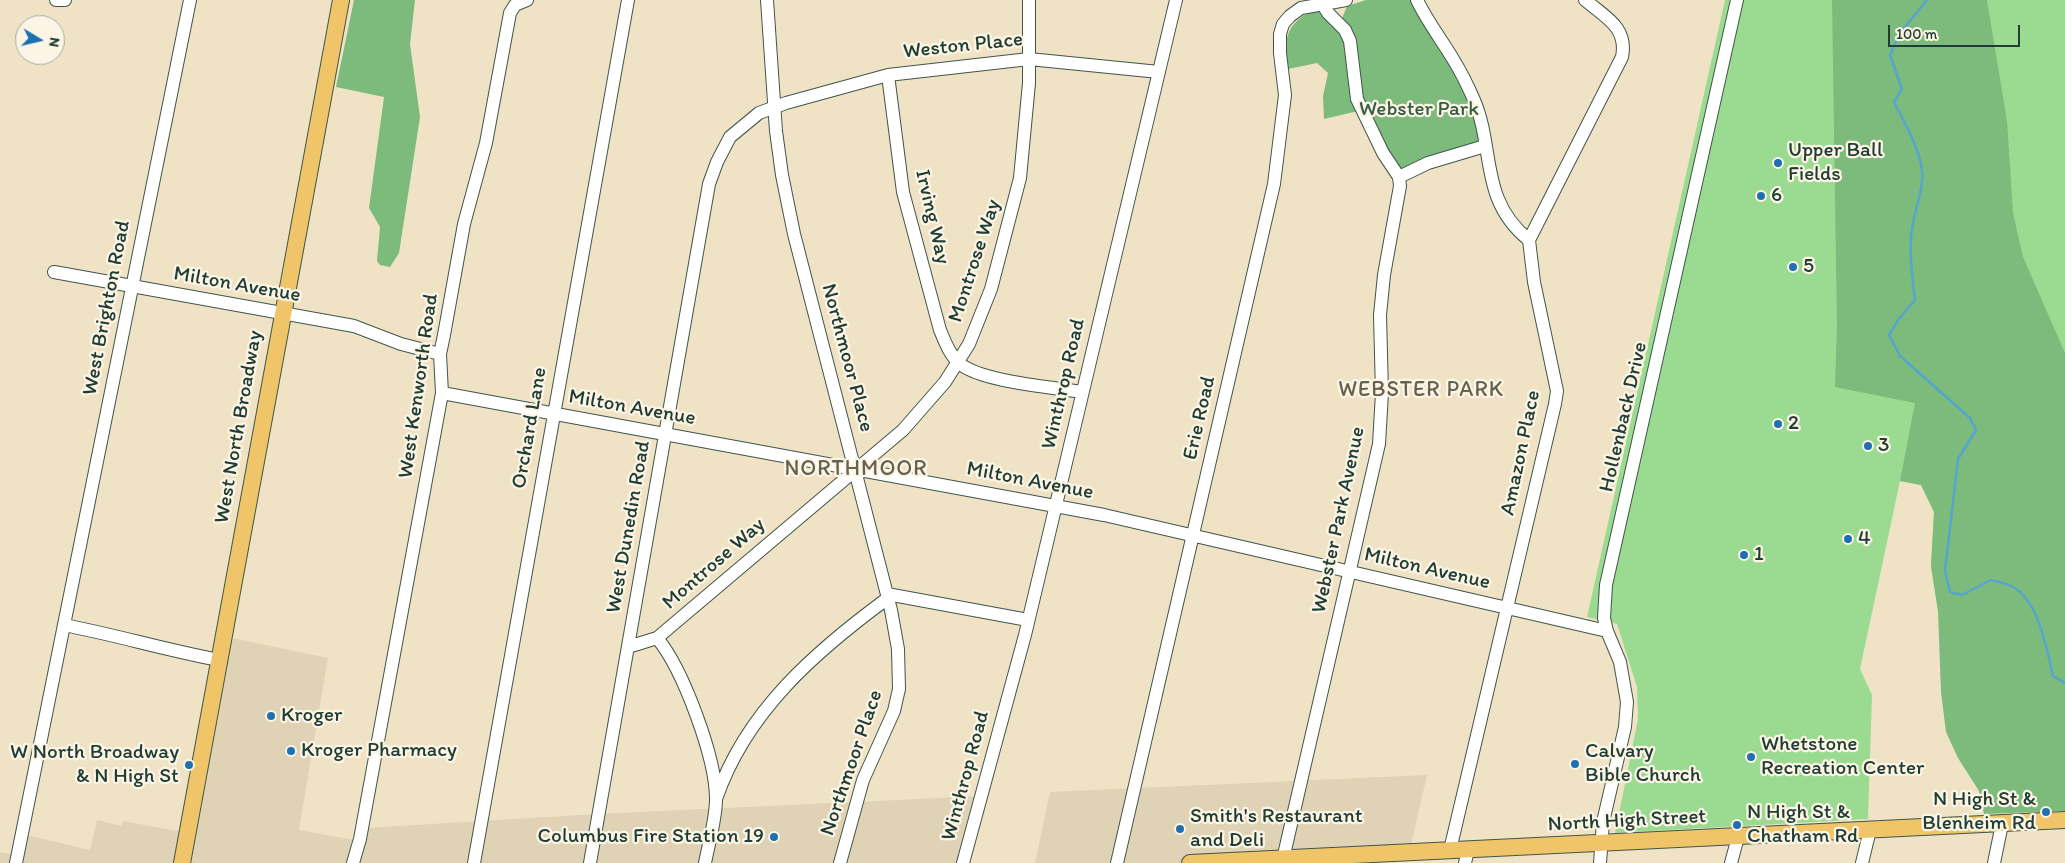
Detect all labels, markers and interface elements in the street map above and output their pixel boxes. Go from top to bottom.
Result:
north arrow [15,15,65,65]
scale bar [1890,15,2022,47]
text: 100 m [1896,25,1937,43]
street label: Weston Place [902,27,1024,65]
text: N [45,36,63,48]
park label: Webster Park [1359,97,1479,123]
place label: Upper Ball Fields [1788,138,1883,188]
marker: Upper Ball Fields [1772,157,1784,169]
street label: Irving Way [909,167,955,267]
place label: 6 [1771,183,1782,209]
marker: 6 [1755,190,1767,202]
street label: Montrose Way [943,196,1007,326]
street label: West Brighton Road [78,218,136,398]
place label: 5 [1803,254,1814,280]
street label: Milton Avenue [171,261,303,309]
marker: 5 [1787,261,1799,273]
street label: Northmoor Place [815,281,879,435]
street label: West Kenworth Road [394,292,444,480]
street label: Winthrop Road [1037,316,1091,452]
street label: West North Broadway [210,329,268,525]
street label: Hollenback Drive [1594,339,1654,495]
street label: Orchard Lane [507,365,553,491]
street label: Erie Road [1178,374,1222,462]
district label: WEBSTER PARK [1336,377,1506,403]
street label: Milton Avenue [566,384,698,432]
street label: Amazon Place [1495,388,1547,518]
place label: 2 [1788,411,1799,437]
marker: 2 [1772,418,1784,430]
street label: Webster Park Avenue [1307,424,1371,616]
place label: 3 [1878,433,1889,459]
street label: West Dunedin Road [601,439,657,615]
marker: 3 [1862,440,1874,452]
district label: NORTHMOOR [783,456,929,482]
street label: Milton Avenue [964,456,1096,506]
street label: Montrose Way [657,513,771,615]
place label: 4 [1858,526,1871,552]
marker: 4 [1842,533,1854,545]
street label: Milton Avenue [1361,542,1493,596]
place label: 1 [1754,542,1764,568]
marker: 1 [1738,549,1750,561]
street label: Northmoor Place [815,687,889,839]
place label: Kroger [281,703,342,729]
street label: Winthrop Road [937,708,995,844]
marker: Kroger [265,710,277,722]
place label: Whetstone Recreation Center [1761,732,1924,782]
place label: Kroger Pharmacy [301,738,457,764]
place label: Calvary Bible Church [1585,739,1701,789]
place label: W North Broadway & N High St [10,740,179,790]
marker: Kroger Pharmacy [285,745,297,757]
marker: Whetstone Recreation Center [1745,751,1757,763]
marker: Calvary Bible Church [1569,758,1581,770]
marker: W North Broadway & N High St [183,759,195,771]
place label: N High St & Blenheim Rd [1922,787,2036,837]
place label: N High St & Chatham Rd [1747,800,1859,850]
place label: Smith's Restaurant and Deli [1190,804,1363,854]
street label: North High Street [1547,804,1707,838]
marker: N High St & Blenheim Rd [2040,806,2052,818]
marker: N High St & Chatham Rd [1731,819,1743,831]
marker: Smith's Restaurant and Deli [1174,823,1186,835]
place label: Columbus Fire Station 19 [538,824,764,850]
marker: Columbus Fire Station 19 [768,831,780,843]

